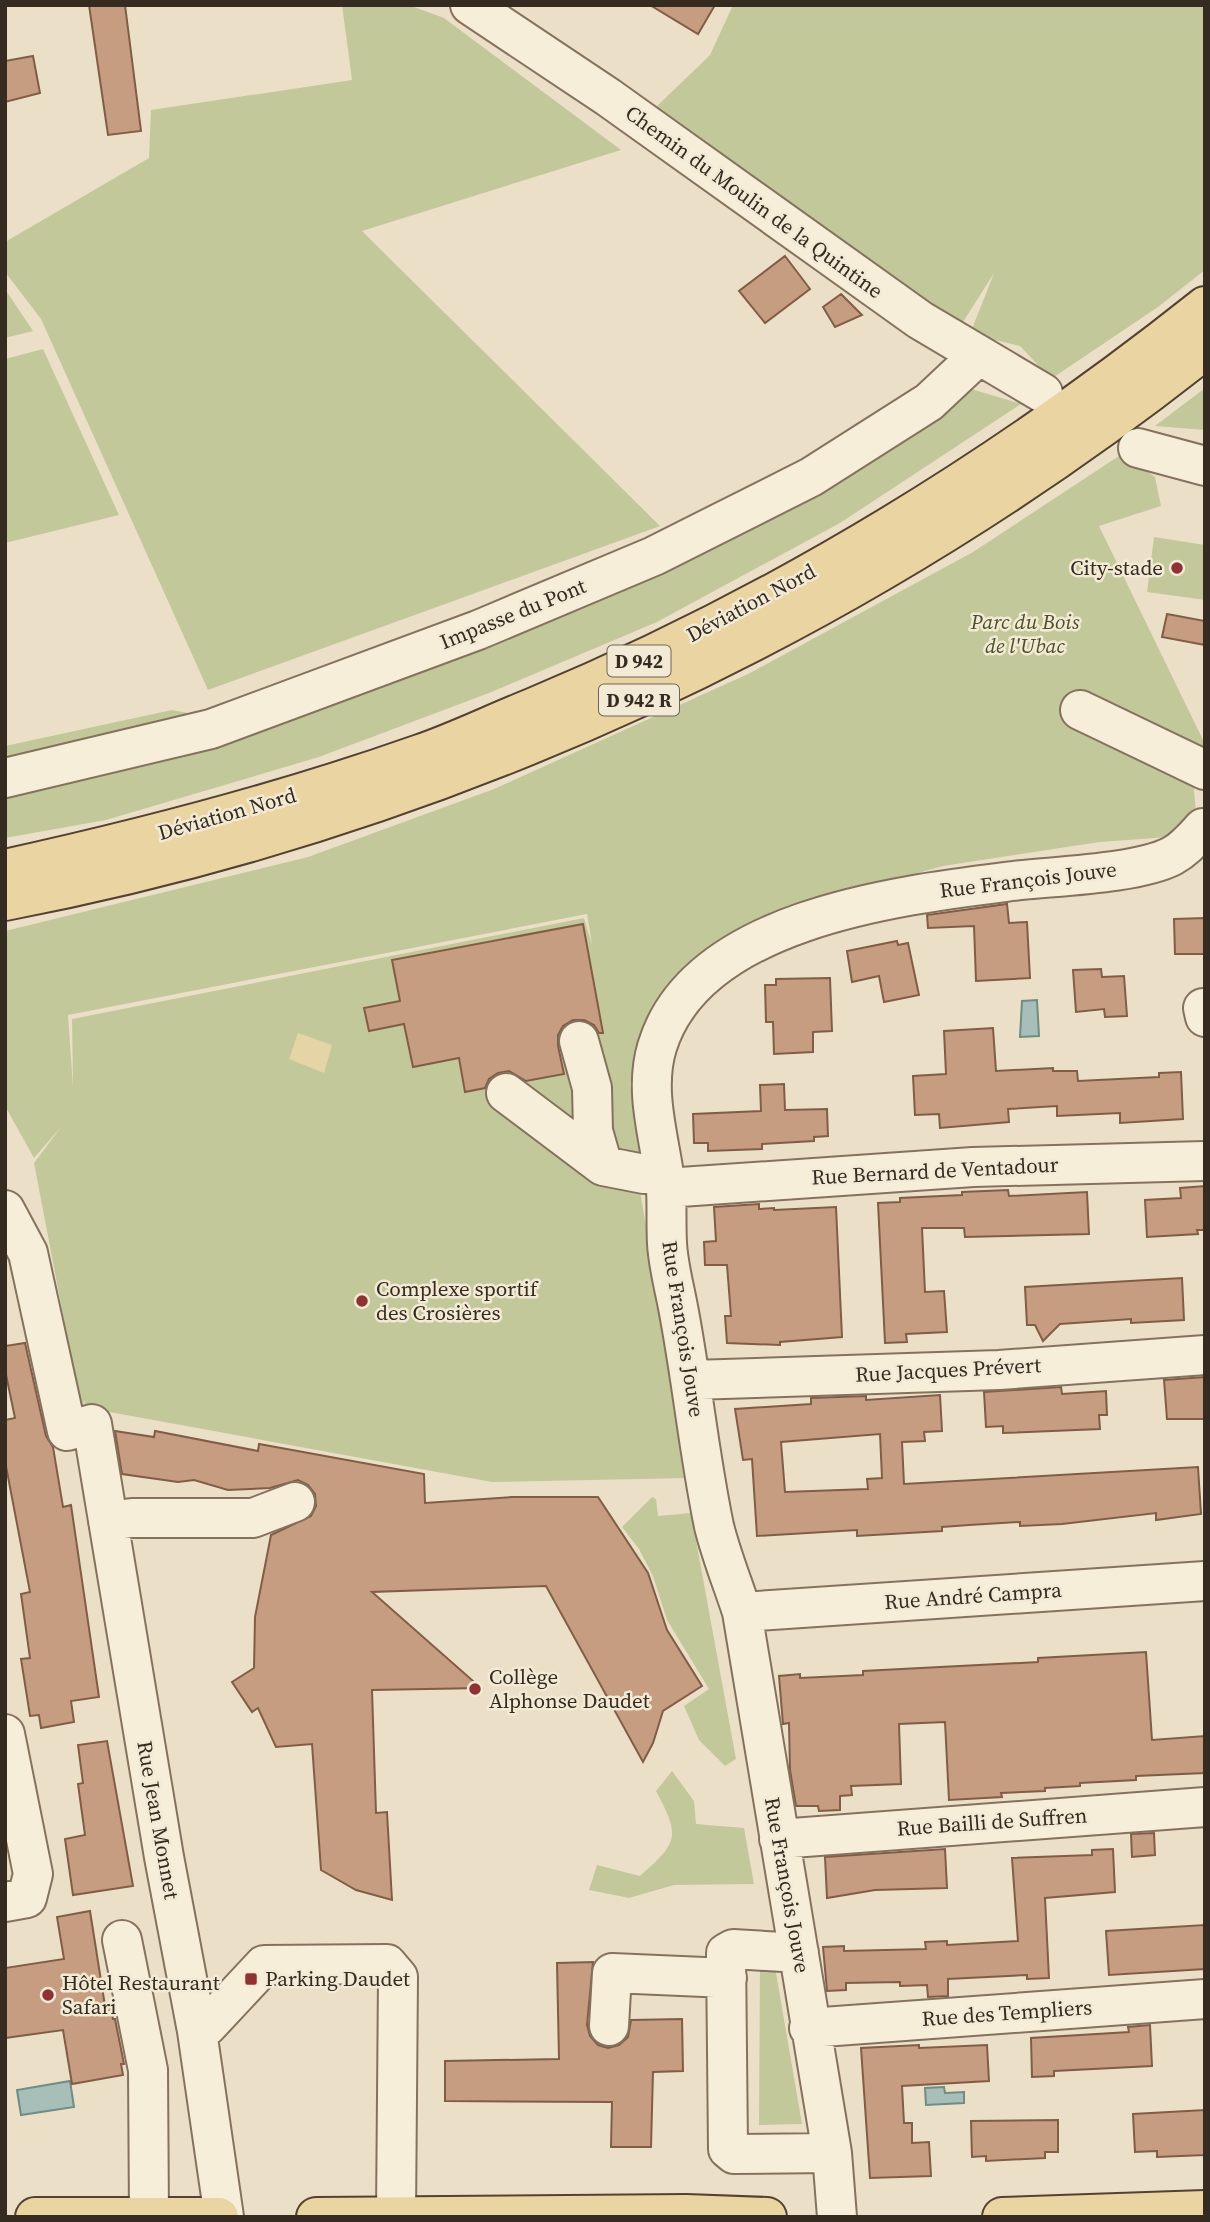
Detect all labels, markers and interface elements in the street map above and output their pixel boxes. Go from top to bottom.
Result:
street label: Chemin du Moulin de la Quintine [620,98,889,305]
place label: City-stade [1070,553,1163,582]
street label: Déviation Nord [681,556,821,649]
marker: City-stade [1169,560,1185,576]
street label: Impasse du Pont [436,571,590,656]
park label: Parc du Bois de l'Ubac [970,607,1080,660]
road number: D 942 [608,646,670,676]
road number: D 942 R [599,684,679,716]
street label: Déviation Nord [154,780,299,847]
street label: Rue François Jouve [938,854,1118,905]
street label: Rue Bernard de Ventadour [811,1150,1059,1191]
street label: Rue François Jouve [655,1239,712,1419]
place label: Complexe sportif des Crosières [376,1274,539,1327]
marker: Complexe sportif des Crosières [354,1293,370,1309]
street label: Rue Jacques Prévert [854,1350,1042,1389]
street label: Rue André Campra [883,1575,1063,1616]
place label: Collège Alphonse Daudet [489,1662,650,1715]
marker: Collège Alphonse Daudet [467,1681,483,1697]
street label: Rue Jean Monnet [130,1738,187,1902]
street label: Rue François Jouve [758,1795,817,1975]
street label: Rue Bailli de Suffren [896,1800,1089,1843]
place label: Parking Daudet [265,1964,410,1993]
place label: Hôtel Restaurant Safari [62,1968,220,2021]
marker: Parking Daudet [243,1971,259,1987]
marker: Hôtel Restaurant Safari [40,1987,56,2003]
street label: Rue des Templiers [921,1992,1093,2033]

